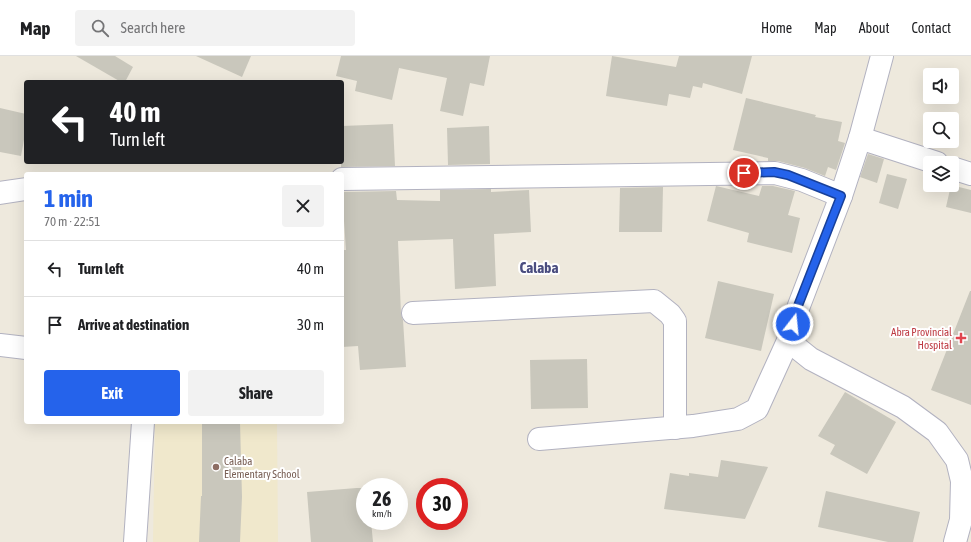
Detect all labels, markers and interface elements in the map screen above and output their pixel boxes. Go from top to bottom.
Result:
search box [75,10,355,46]
text: Map [20,17,51,39]
icon: search [89,17,111,39]
text: Search here [121,19,185,36]
text: Home [761,20,792,36]
text: Map [814,20,837,36]
text: About [859,20,890,36]
text: Contact [912,20,951,36]
map controls [923,68,959,192]
button: sound [923,68,959,104]
icon: left [44,96,96,148]
text: 40 m [110,96,160,128]
button: search [923,112,959,148]
text: Turn left [110,129,165,150]
pin [727,156,761,190]
button: layers [923,156,959,192]
icon: arrive [733,162,755,184]
text: 1 min [44,185,93,212]
button: close [282,185,324,227]
text: 70 m · 22:51 [44,214,100,229]
icon: left [44,258,66,280]
district label: Calaba [520,259,558,276]
text: Turn left [78,260,124,277]
text: 40 m [297,260,324,277]
position arrow [772,303,814,345]
icon: arrive [44,314,66,336]
text: Arrive at destination [78,316,189,333]
text: 30 m [297,316,324,333]
place label: Abra Provincial Hospital [891,326,952,351]
marker: Abra Provincial Hospital [955,332,967,344]
button: Exit [44,370,180,416]
button: Share [188,370,324,416]
place label: Calaba Elementary School [224,455,300,480]
marker: Calaba Elementary School [211,462,221,472]
speed limit sign: 30 [416,478,468,530]
text: 26 [373,487,391,510]
text: km/h [372,508,392,519]

